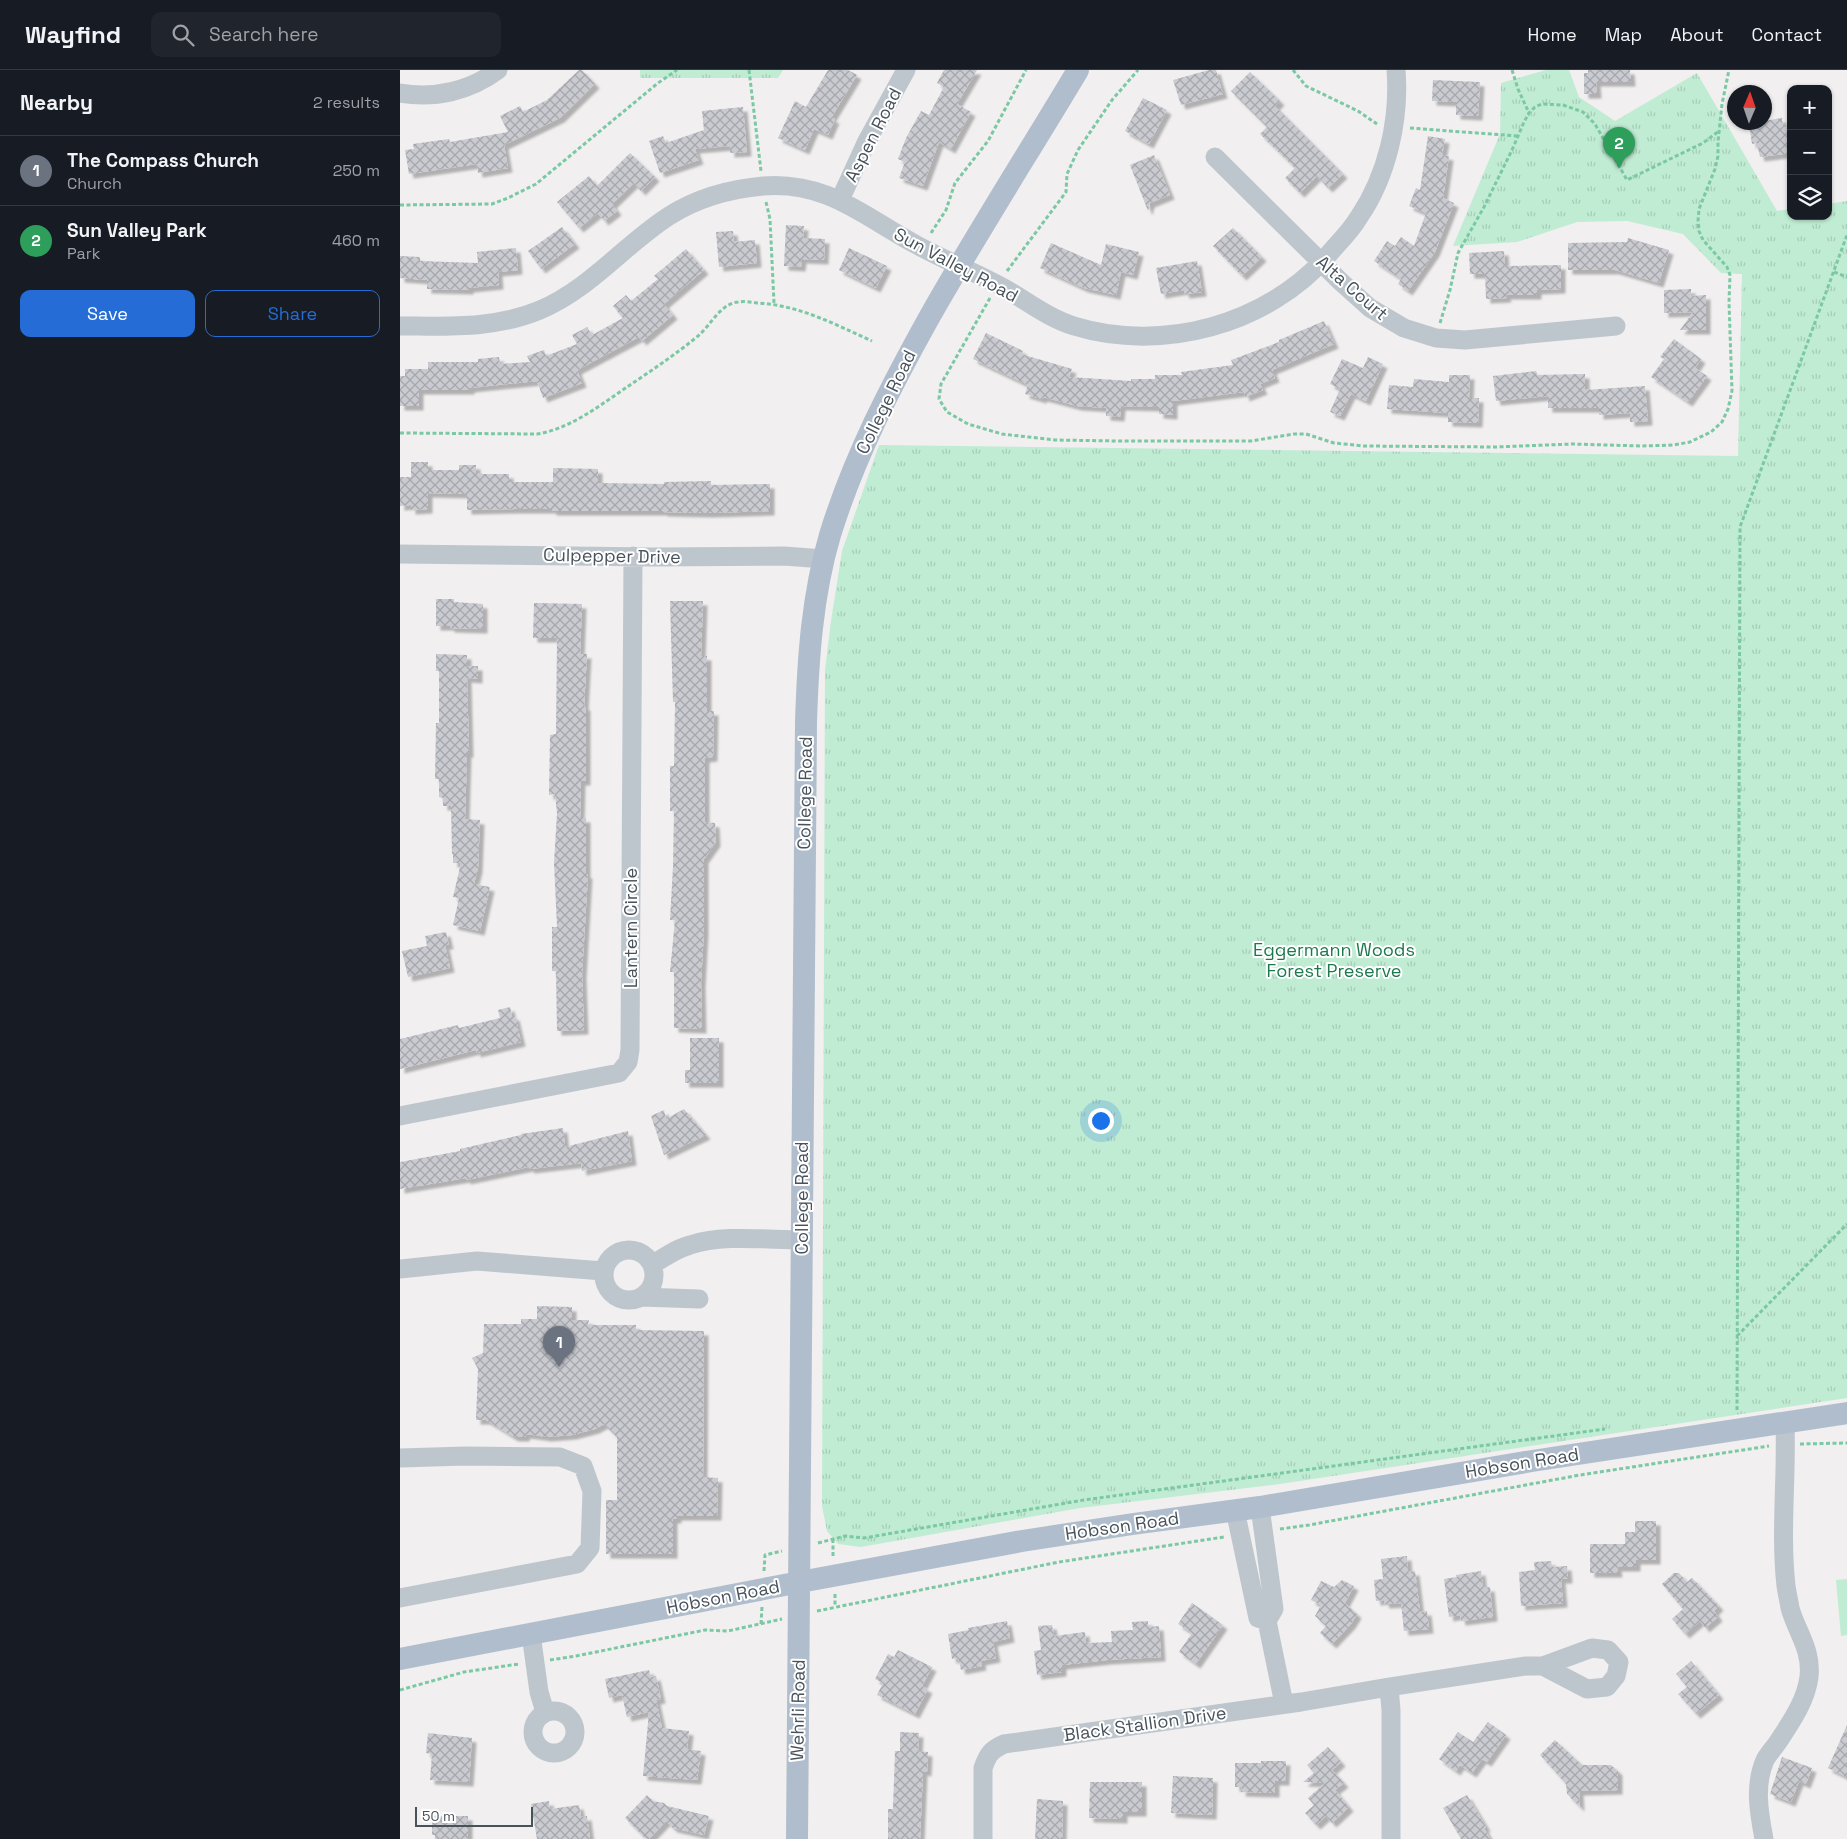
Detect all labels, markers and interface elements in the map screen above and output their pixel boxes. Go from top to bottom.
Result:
search box [151,12,501,57]
text: Wayfind [25,19,121,50]
icon: search [169,21,197,49]
text: Search here [209,22,319,47]
text: Home [1528,23,1577,46]
text: Map [1605,23,1642,46]
text: About [1670,23,1724,46]
text: Contact [1752,23,1822,46]
street label: Aspen Road [839,84,906,186]
north arrow [1727,85,1772,130]
map controls [1787,85,1832,220]
button: + [1787,85,1832,130]
text: Nearby [20,89,93,116]
text: 2 results [313,92,380,113]
pin: 2 [1603,127,1635,168]
button: − [1787,130,1832,175]
text: The Compass Church [67,148,259,173]
text: 1 [32,160,40,181]
text: 250 m [333,160,380,181]
text: Church [67,173,122,194]
button: layers [1787,175,1832,220]
text: Sun Valley Park [67,218,207,243]
street label: Sun Valley Road [890,222,1022,307]
text: 2 [31,230,41,251]
text: 460 m [332,230,380,251]
text: Park [67,243,100,264]
street label: Alta Court [1312,250,1393,325]
button: Save [20,290,195,337]
button: Share [205,290,380,337]
street label: College Road [850,346,921,458]
street label: Culpepper Drive [543,543,681,568]
street label: College Road [792,736,817,850]
street label: Lantern Circle [619,868,642,988]
park label: Eggermann Woods Forest Preserve [1253,938,1415,982]
your location [1088,1108,1114,1134]
street label: College Road [790,1141,813,1255]
pin: 1 [543,1326,575,1367]
street label: Hobson Road [1463,1442,1581,1483]
street label: Hobson Road [1063,1506,1180,1545]
street label: Hobson Road [664,1574,782,1619]
street label: Wehrli Road [785,1659,810,1761]
street label: Black Stallion Drive [1062,1701,1228,1746]
scale bar [415,1804,532,1827]
text: 50 m [422,1807,455,1825]

